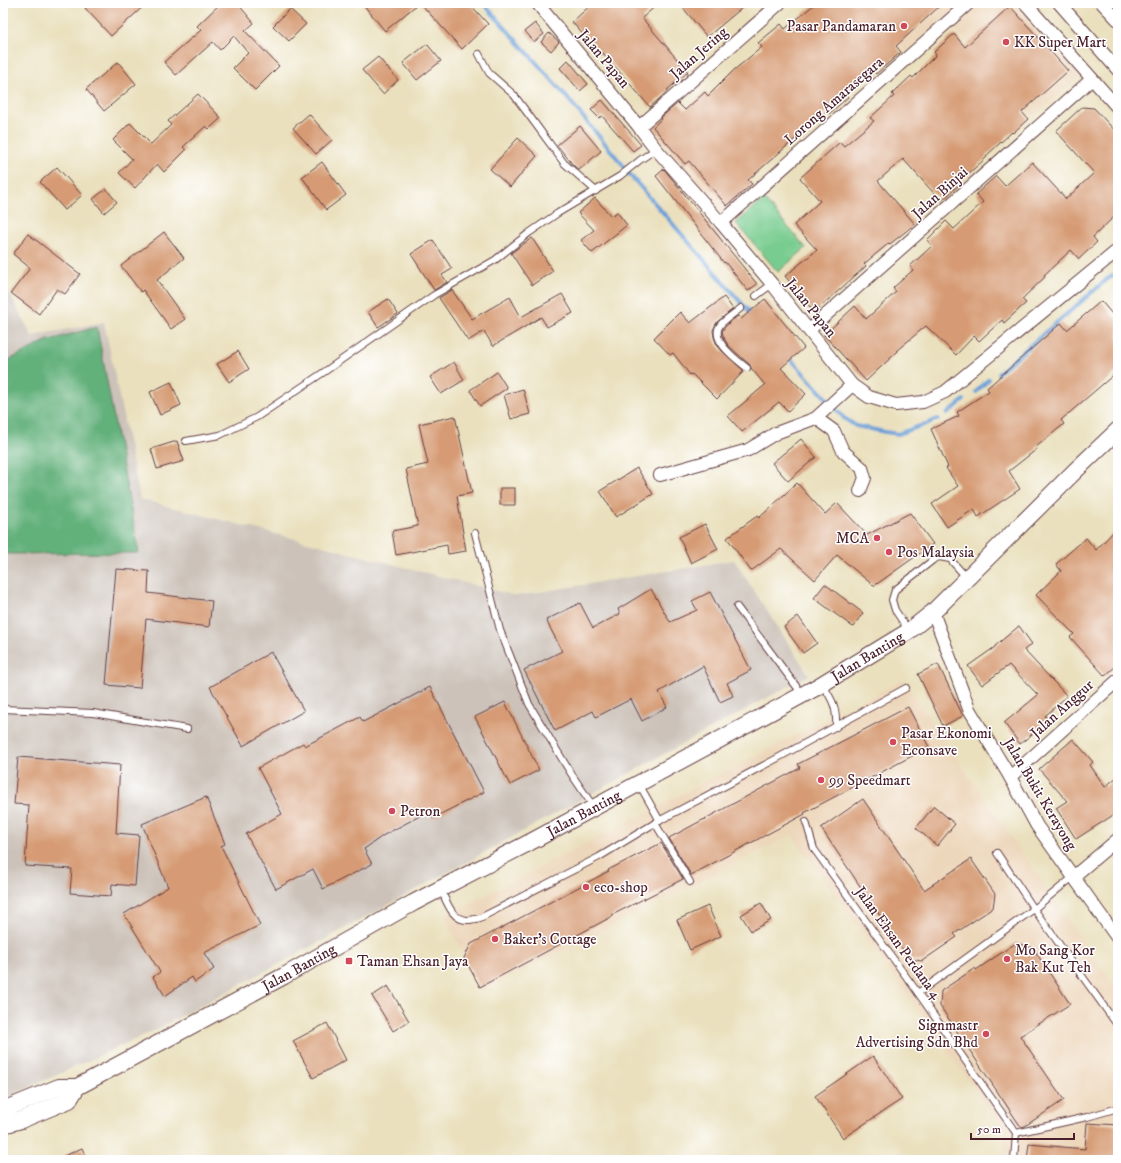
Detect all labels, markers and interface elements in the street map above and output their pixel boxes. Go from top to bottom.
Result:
place label: Pasar Pandamaran [787,17,896,36]
marker: Pasar Pandamaran [899,21,909,31]
street label: Jalan Jering [665,22,732,85]
street label: Jalan Papan [573,24,634,92]
place label: KK Super Mart [1014,33,1107,52]
marker: KK Super Mart [1001,37,1011,47]
street label: Lorong Amarasegara [780,52,888,149]
street label: Jalan Binjai [907,163,972,224]
street label: Jalan Papan [780,273,841,342]
place label: MCA [836,529,869,548]
marker: MCA [872,533,882,543]
place label: Pos Malaysia [897,543,975,562]
marker: Pos Malaysia [884,547,894,557]
street label: Jalan Banting [826,627,908,687]
street label: Jalan Anggur [1025,675,1098,744]
place label: Pasar Ekonomi Econsave [901,724,992,760]
street label: Jalan Bukit Kerayong [998,733,1081,854]
marker: Pasar Ekonomi Econsave [888,737,898,747]
place label: 99 Speedmart [828,771,911,790]
marker: 99 Speedmart [816,775,826,785]
street label: Jalan Banting [542,785,625,842]
place label: Petron [400,802,440,821]
marker: Petron [387,806,397,816]
place label: eco-shop [594,878,648,897]
street label: Jalan Ehsan Perdana 4 [849,881,946,1004]
marker: eco-shop [581,882,591,892]
place label: Baker's Cottage [503,930,597,949]
marker: Baker's Cottage [490,934,500,944]
street label: Jalan Banting [257,939,340,996]
place label: Mo Sang Kor Bak Kut Teh [1015,941,1095,977]
place label: Taman Ehsan Jaya [357,952,469,971]
marker: Mo Sang Kor Bak Kut Teh [1002,954,1012,964]
marker: Taman Ehsan Jaya [344,956,354,966]
place label: Signmastr Advertising Sdn Bhd [856,1016,979,1052]
marker: Signmastr Advertising Sdn Bhd [981,1029,991,1039]
scale bar [971,1115,1074,1141]
text: 50 m [977,1122,1001,1137]

